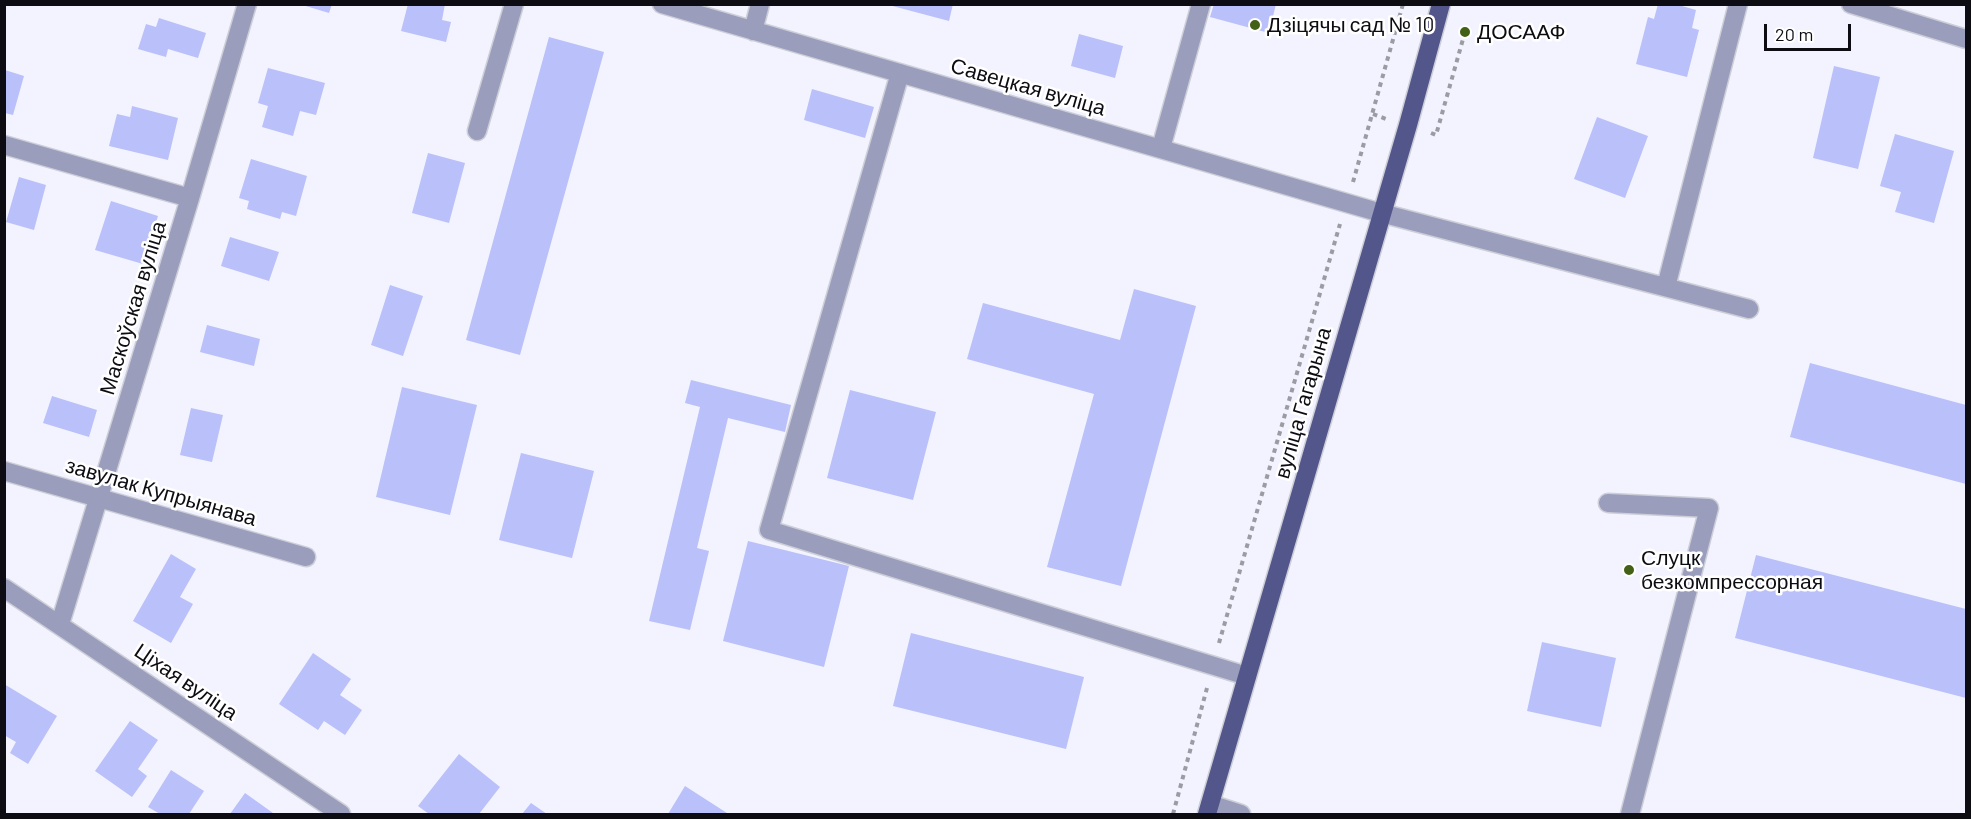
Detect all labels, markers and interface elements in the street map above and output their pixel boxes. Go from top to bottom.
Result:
place label: Дзіцячы сад № 10 [1267,12,1434,38]
scale bar [1767,12,1854,50]
marker: Дзіцячы сад № 10 [1248,18,1262,32]
place label: ДОСААФ [1477,19,1566,45]
text: 20 m [1775,23,1813,45]
marker: ДОСААФ [1458,25,1472,39]
street label: Савецкая вуліца [948,53,1108,121]
street label: Маскоўская вуліца [95,218,171,398]
street label: вуліца Гагарына [1269,324,1337,482]
street label: завулак Купрыянава [63,453,259,531]
place label: Слуцк безкомпрессорная [1641,545,1823,595]
marker: Слуцк безкомпрессорная [1622,563,1636,577]
street label: Ціхая вуліца [130,638,242,726]

